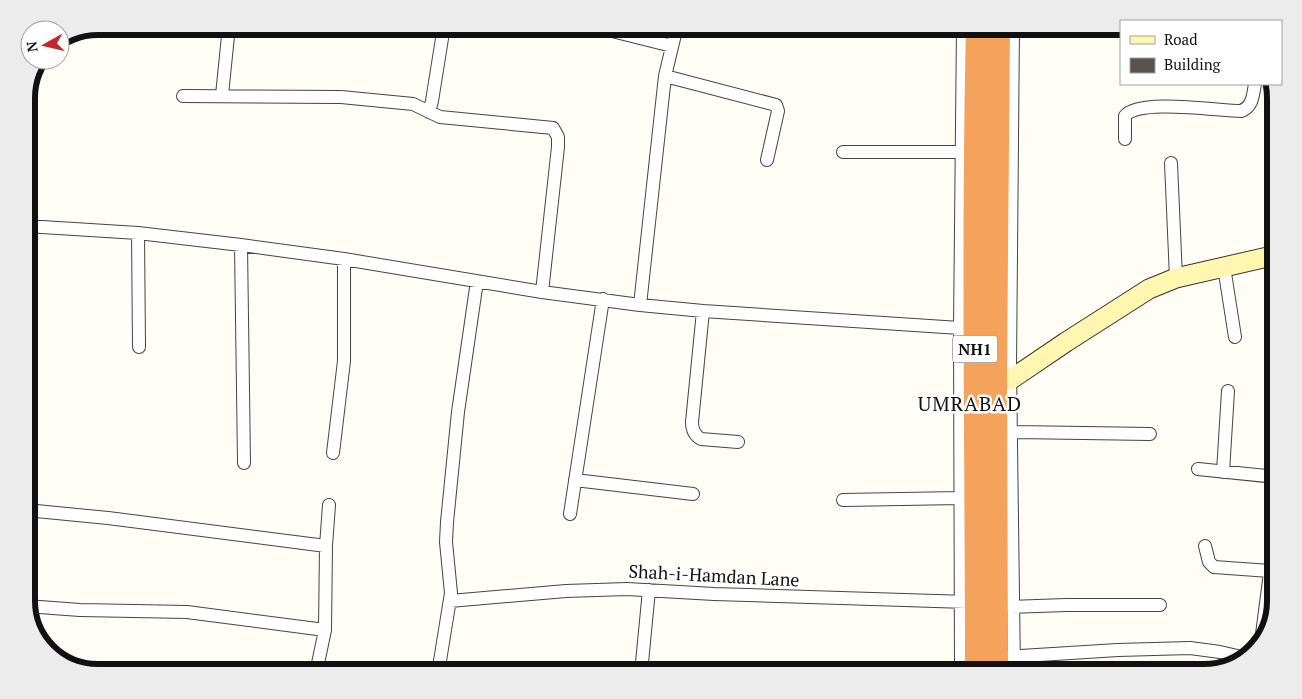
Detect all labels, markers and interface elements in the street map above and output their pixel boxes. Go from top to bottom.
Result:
north arrow [20,20,70,70]
legend [1120,20,1282,85]
text: Road [1164,29,1197,49]
text: N [21,40,42,53]
text: Building [1164,54,1222,74]
road number: NH1 [952,336,998,362]
district label: UMRABAD [918,390,1022,417]
street label: Shah-i-Hamdan Lane [628,559,800,591]

